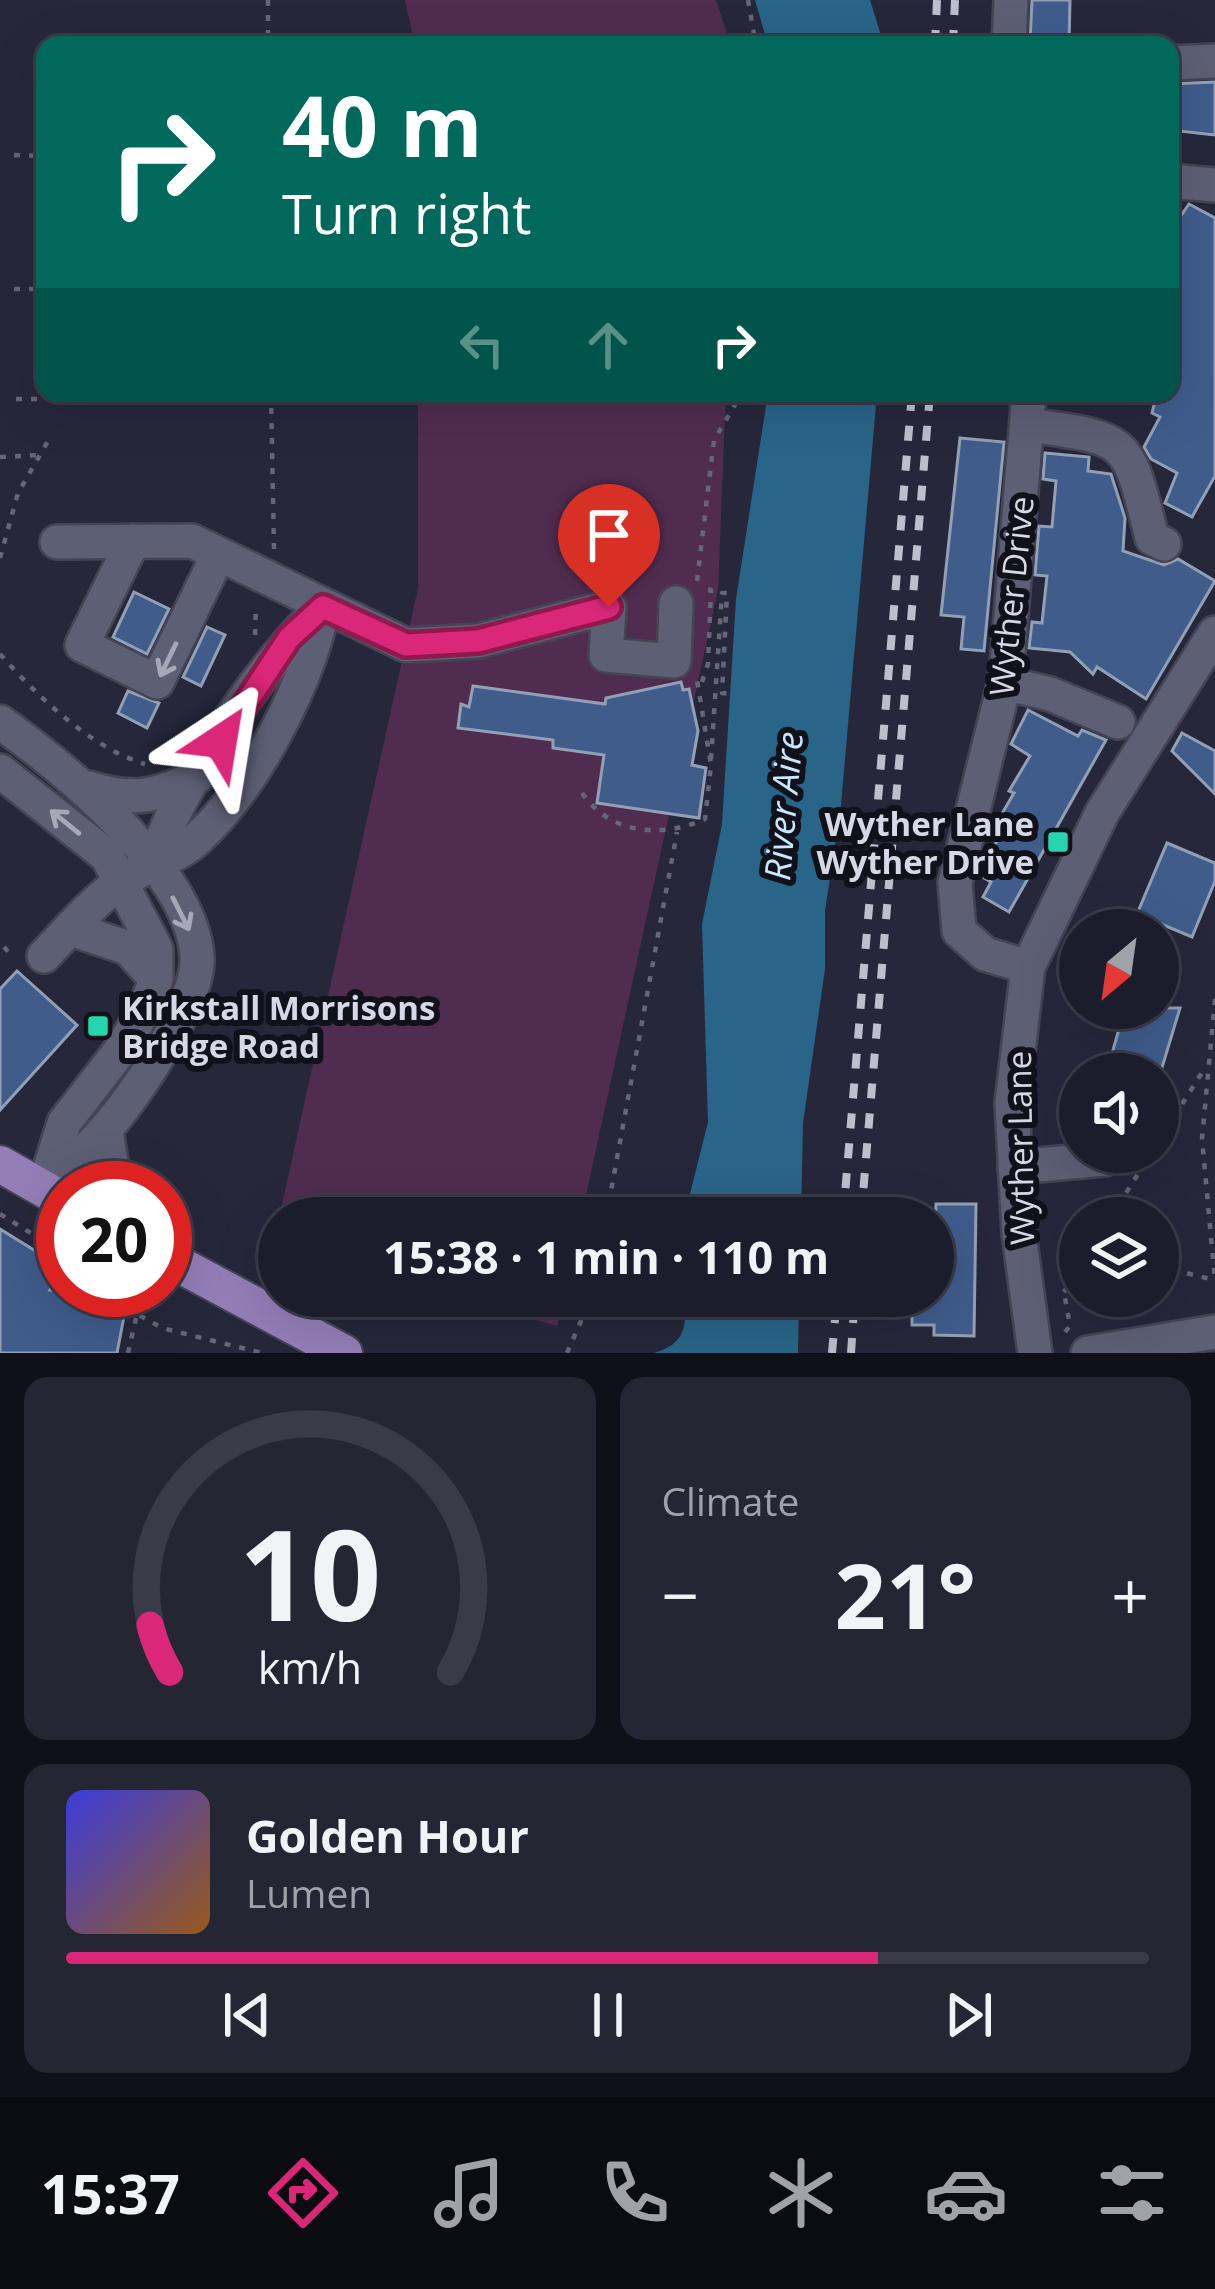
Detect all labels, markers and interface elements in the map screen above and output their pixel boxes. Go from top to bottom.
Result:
text: 40 m [282,67,482,182]
icon: right [84,84,240,240]
text: Turn right [282,176,531,250]
icon: left [449,312,515,378]
icon: ahead [575,312,641,378]
icon: right [701,312,767,378]
pin [558,484,660,607]
street label: Wyther Drive [978,494,1044,698]
icon: arrive [576,502,642,568]
one-way arrow [156,641,178,677]
position arrow [158,678,284,804]
water label: River Aire [752,730,814,882]
place label: Wyther Lane Wyther Drive [817,801,1034,884]
one-way arrow [50,809,82,836]
marker: Wyther Lane Wyther Drive [1045,829,1071,855]
one-way arrow [171,896,194,931]
north arrow [1059,909,1179,1029]
map controls [1059,909,1179,1317]
place label: Kirkstall Morrisons Bridge Road [122,985,435,1068]
marker: Kirkstall Morrisons Bridge Road [85,1013,111,1039]
street label: Wyther Lane [996,1051,1044,1245]
button: sound [1059,1053,1179,1173]
speed limit sign: 20 [36,1161,192,1317]
button: layers [1059,1197,1179,1317]
text: 15:38 · 1 min · 110 m [383,1226,829,1287]
text: Climate [662,1474,799,1527]
text: 10 [238,1488,381,1658]
text: 21° [835,1533,976,1655]
text: − [662,1549,699,1639]
text: + [1111,1549,1149,1639]
text: km/h [258,1637,362,1696]
text: Golden Hour [246,1805,529,1866]
text: Lumen [246,1866,372,1919]
icon: previous [214,1982,280,2048]
icon: pause [575,1982,641,2048]
icon: next [936,1982,1002,2048]
icon: directions [261,2151,345,2235]
icon: music [427,2151,511,2235]
icon: phone [593,2151,677,2235]
icon: climate [759,2151,843,2235]
icon: car [924,2151,1008,2235]
icon: filters [1090,2151,1174,2235]
text: 15:37 [41,2156,180,2230]

